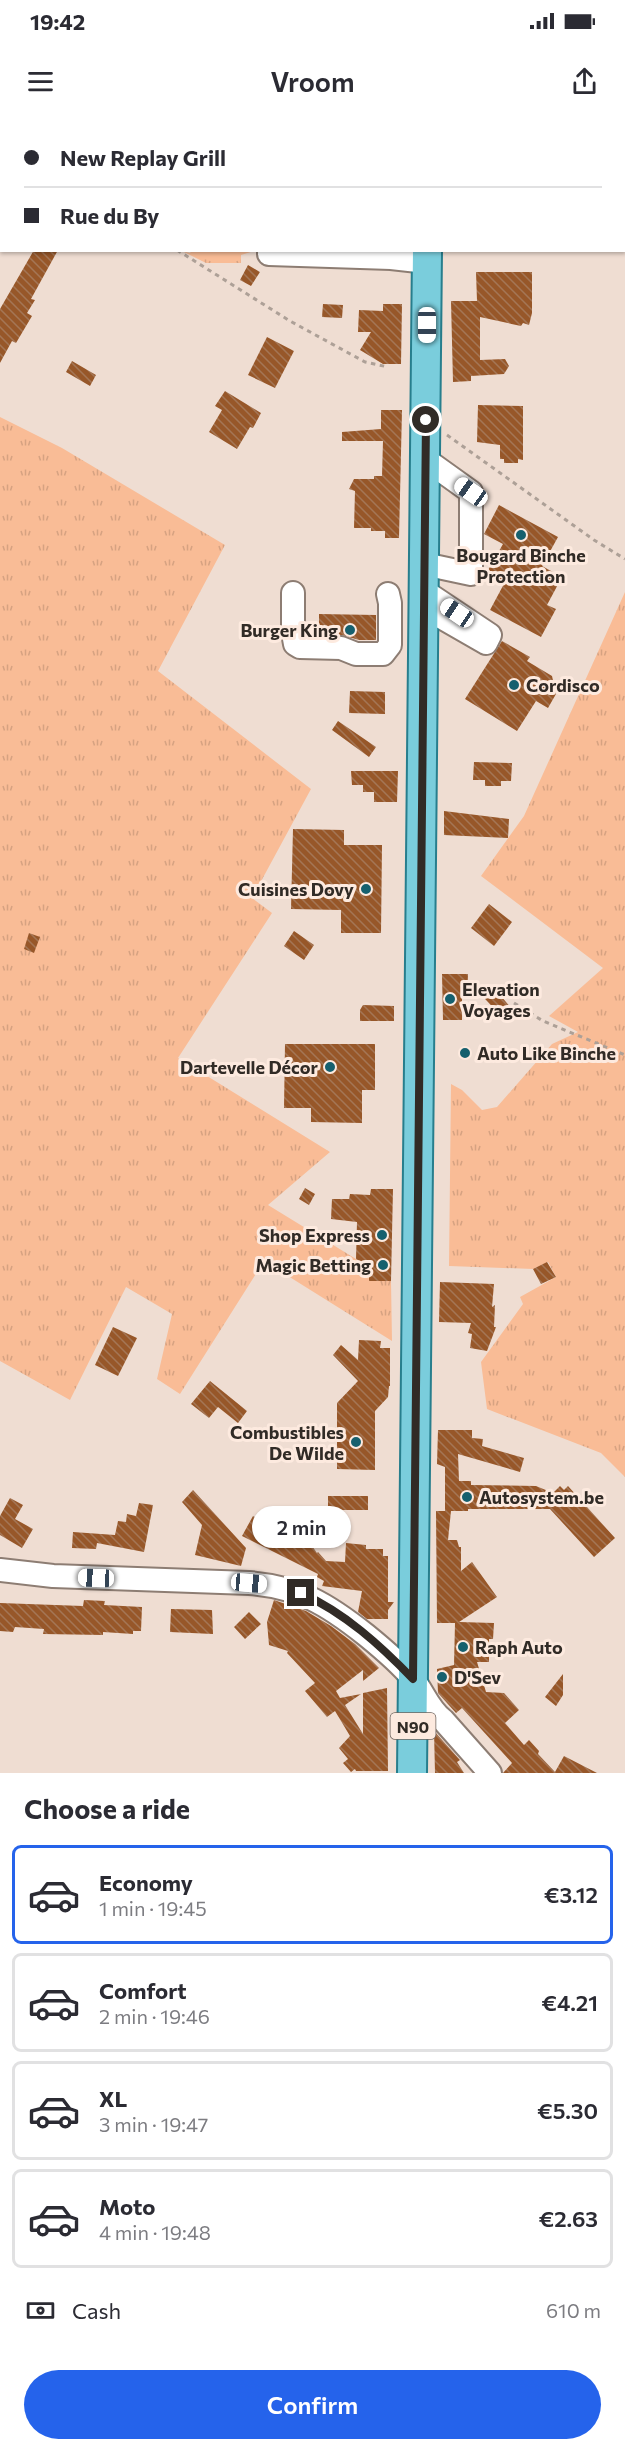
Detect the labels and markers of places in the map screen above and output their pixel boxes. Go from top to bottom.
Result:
marker: Bougard Binche Protection [514,528,528,542]
place label: Bougard Binche Protection [456,544,586,587]
place label: Burger King [240,619,338,641]
marker: Burger King [343,623,357,637]
place label: Cordisco [526,674,600,696]
marker: Cordisco [507,678,521,692]
place label: Cuisines Dovy [238,878,354,900]
marker: Cuisines Dovy [359,882,373,896]
place label: Elevation Voyages [462,978,540,1021]
marker: Elevation Voyages [443,992,457,1006]
place label: Auto Like Binche [477,1042,616,1064]
marker: Auto Like Binche [458,1046,472,1060]
place label: Dartevelle Décor [180,1056,319,1078]
marker: Dartevelle Décor [323,1060,337,1074]
place label: Shop Express [259,1224,370,1246]
marker: Shop Express [375,1228,389,1242]
place label: Magic Betting [255,1254,371,1276]
marker: Magic Betting [376,1258,390,1272]
place label: Combustibles De Wilde [230,1421,344,1464]
marker: Combustibles De Wilde [349,1435,363,1449]
place label: Autosystem.be [479,1486,604,1508]
marker: Autosystem.be [460,1490,474,1504]
place label: Raph Auto [475,1636,563,1658]
marker: Raph Auto [456,1640,470,1654]
place label: D'Sev [454,1666,501,1688]
marker: D'Sev [435,1670,449,1684]

